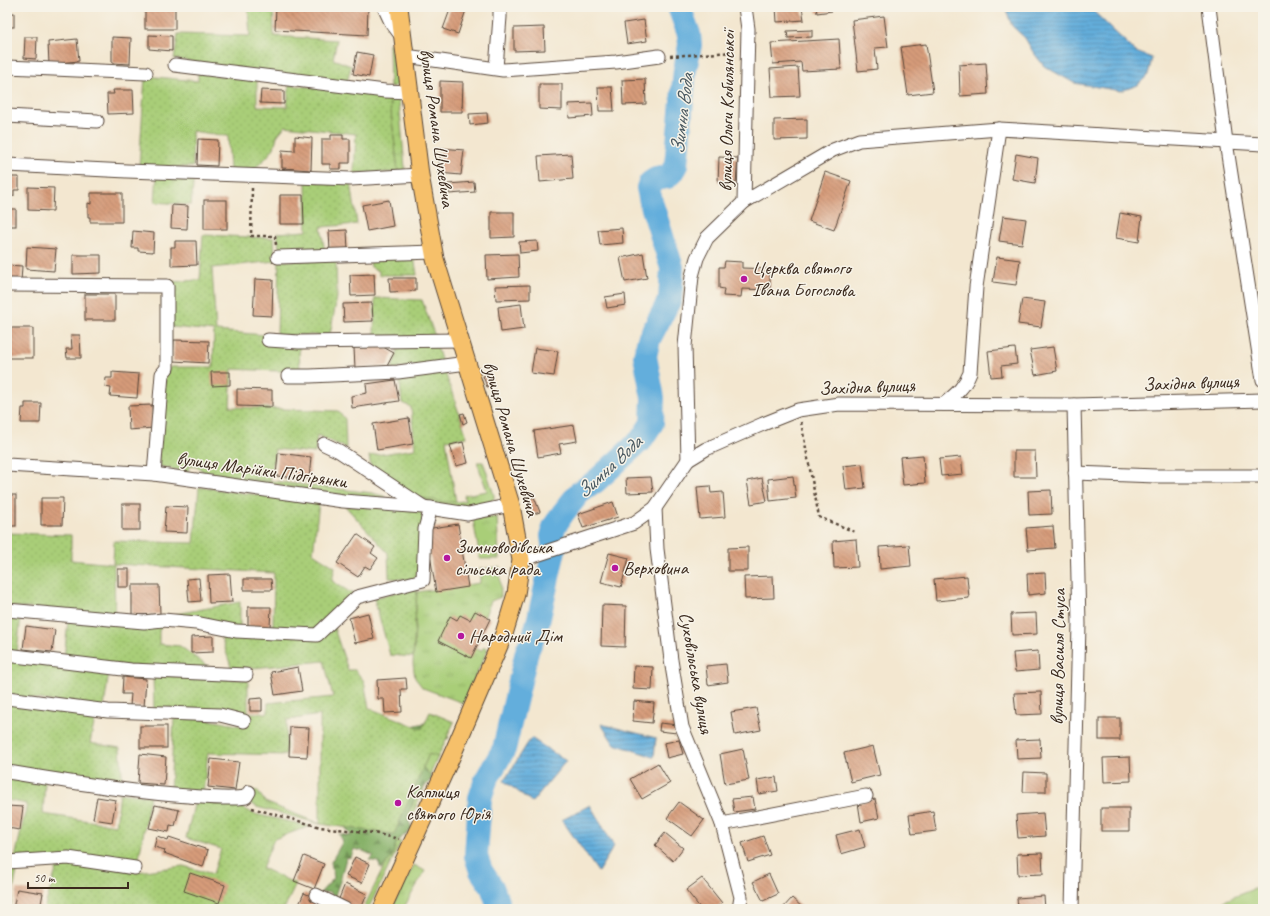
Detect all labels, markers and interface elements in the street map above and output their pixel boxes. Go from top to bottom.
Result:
street label: вулиця Ольги Кобилянської [714,27,740,192]
street label: вулиця Романа Шухевича [414,47,460,210]
water label: Зимна Вода [665,70,700,156]
place label: Церква святого Івана Богослова [752,256,856,302]
marker: Церква святого Івана Богослова [739,274,749,284]
street label: вулиця Романа Шухевича [477,359,545,521]
street label: Західна вулиця [1143,369,1241,397]
street label: Західна вулиця [819,373,917,401]
water label: Зимна Вода [571,429,649,504]
street label: вулиця Марійки Підгірянки [175,446,350,494]
place label: Зимноводівська сільська рада [455,535,554,581]
marker: Зимноводівська сільська рада [442,553,452,563]
place label: Верховина [623,556,690,580]
marker: Верховина [610,563,620,573]
street label: вулиця Василя Стуса [1045,588,1071,725]
street label: Суховільська вулиця [674,610,719,737]
place label: Народний Дім [469,624,563,648]
marker: Народний Дім [456,631,466,641]
place label: Каплиця святого Юрія [406,780,491,826]
marker: Каплиця святого Юрія [393,798,403,808]
scale bar [28,864,128,890]
text: 50 m [34,870,56,886]

